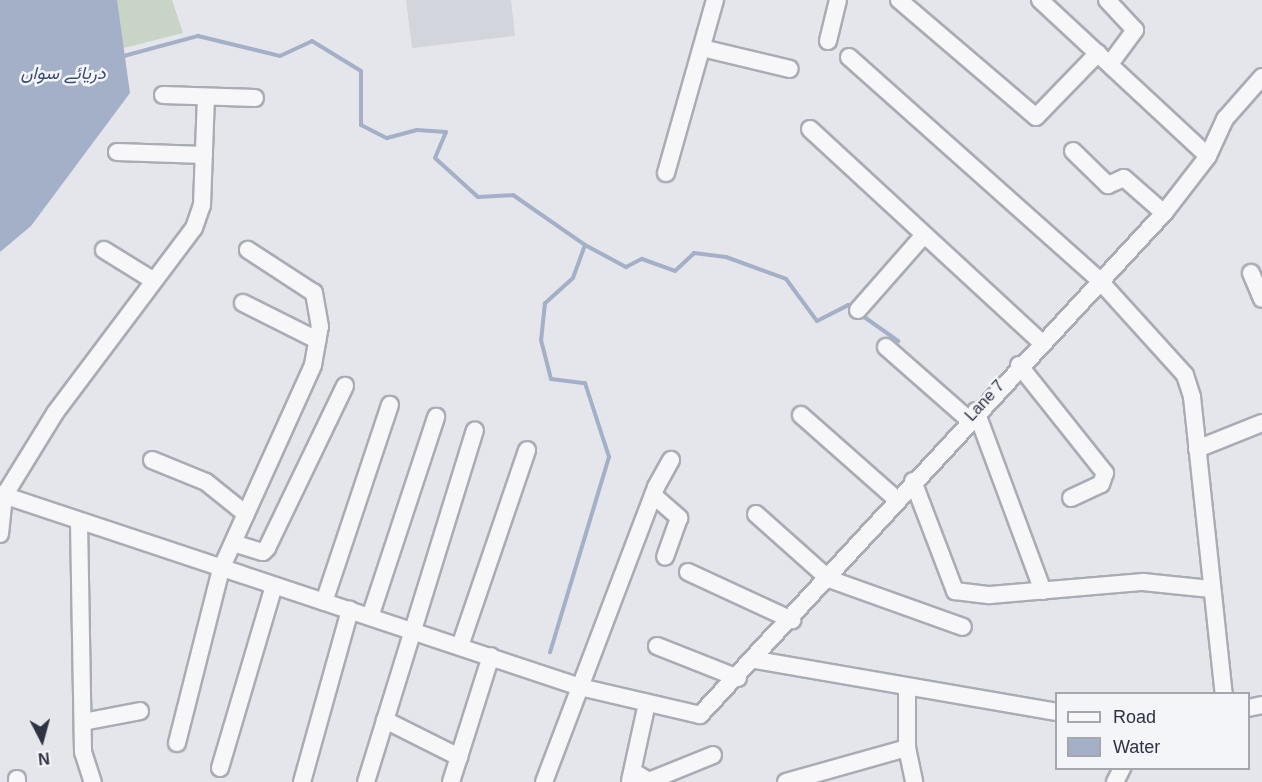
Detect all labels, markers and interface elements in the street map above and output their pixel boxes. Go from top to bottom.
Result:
water label: دریائے سواں [20,62,106,84]
street label: Lane 7 [961,377,1009,425]
legend [1055,692,1250,770]
text: Road [1113,707,1156,727]
north arrow [12,710,72,770]
text: Water [1113,737,1160,757]
text: N [37,749,51,767]

